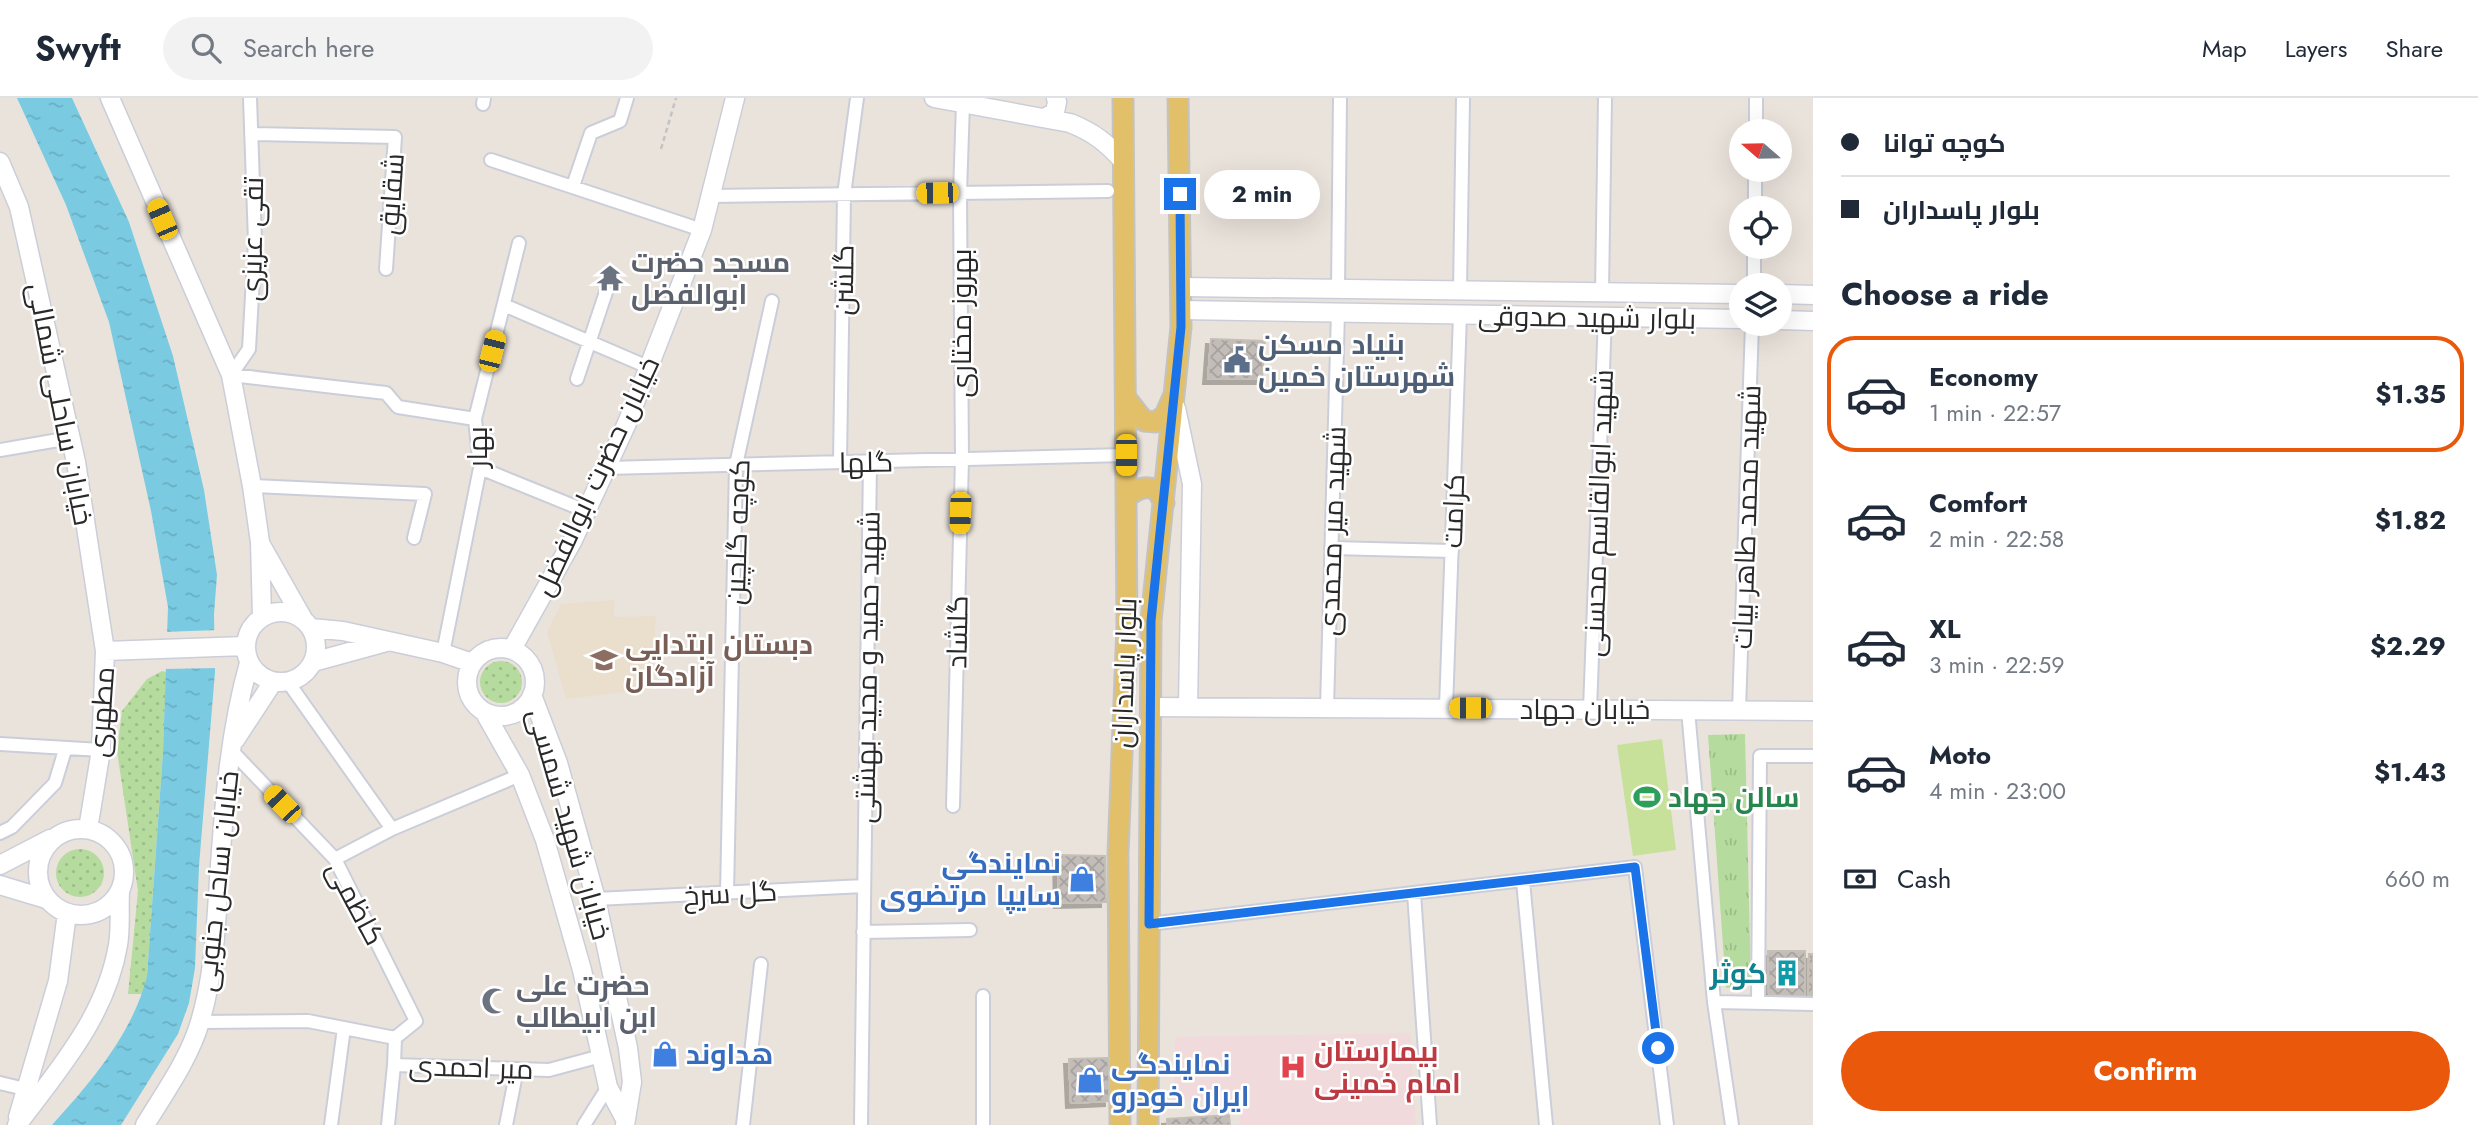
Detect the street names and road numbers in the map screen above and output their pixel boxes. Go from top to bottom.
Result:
street label: شقایق [368,152,415,236]
street label: تقی عزیزی [231,176,274,302]
street label: گلشن [822,244,865,316]
street label: بهروز مختاری [941,248,982,398]
street label: خیابان ساحلی شمالی [17,279,104,529]
street label: بلوار شهید صدوقی [1478,295,1696,340]
street label: خیابان حضرت ابوالفضل [523,350,670,603]
street label: شهید ابوالقاسم محسنی [1573,369,1624,658]
street label: شهید محمد طاهر بیات [1721,384,1772,650]
street label: شهید میر محمدی [1308,425,1357,637]
street label: بهار [457,426,498,470]
street label: گلها [839,442,893,483]
street label: کوچه گلچین [714,458,761,606]
street label: کرامت [1432,473,1475,549]
street label: شهید حمید و مجید بهشتی [844,510,891,824]
street label: گلشاد [936,595,979,669]
street label: بلوار پاسداران [1101,597,1148,749]
street label: مطهری [78,665,125,759]
street label: خیابان جهاد [1520,689,1650,730]
street label: خیابان شهید شمسی [517,704,622,945]
street label: خیابان ساحل جنوبی [186,769,249,994]
street label: کاظمی [316,854,395,953]
street label: گل سرخ [682,871,778,916]
street label: میر احمدی [408,1045,534,1090]

